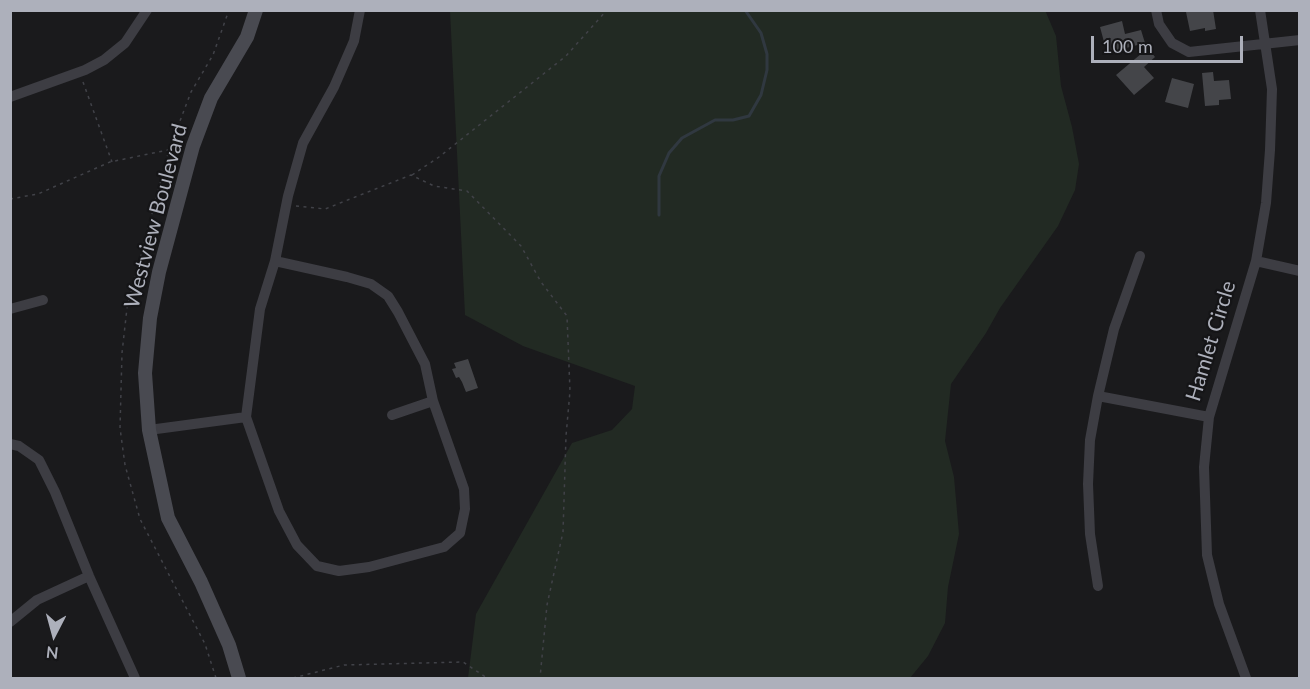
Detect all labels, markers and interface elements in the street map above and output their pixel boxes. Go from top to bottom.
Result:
scale bar [1094,24,1246,62]
text: 100 m [1102,35,1153,57]
street label: Westview Boulevard [119,121,193,311]
street label: Hamlet Circle [1181,278,1241,404]
north arrow [24,605,84,665]
text: N [45,643,59,663]

